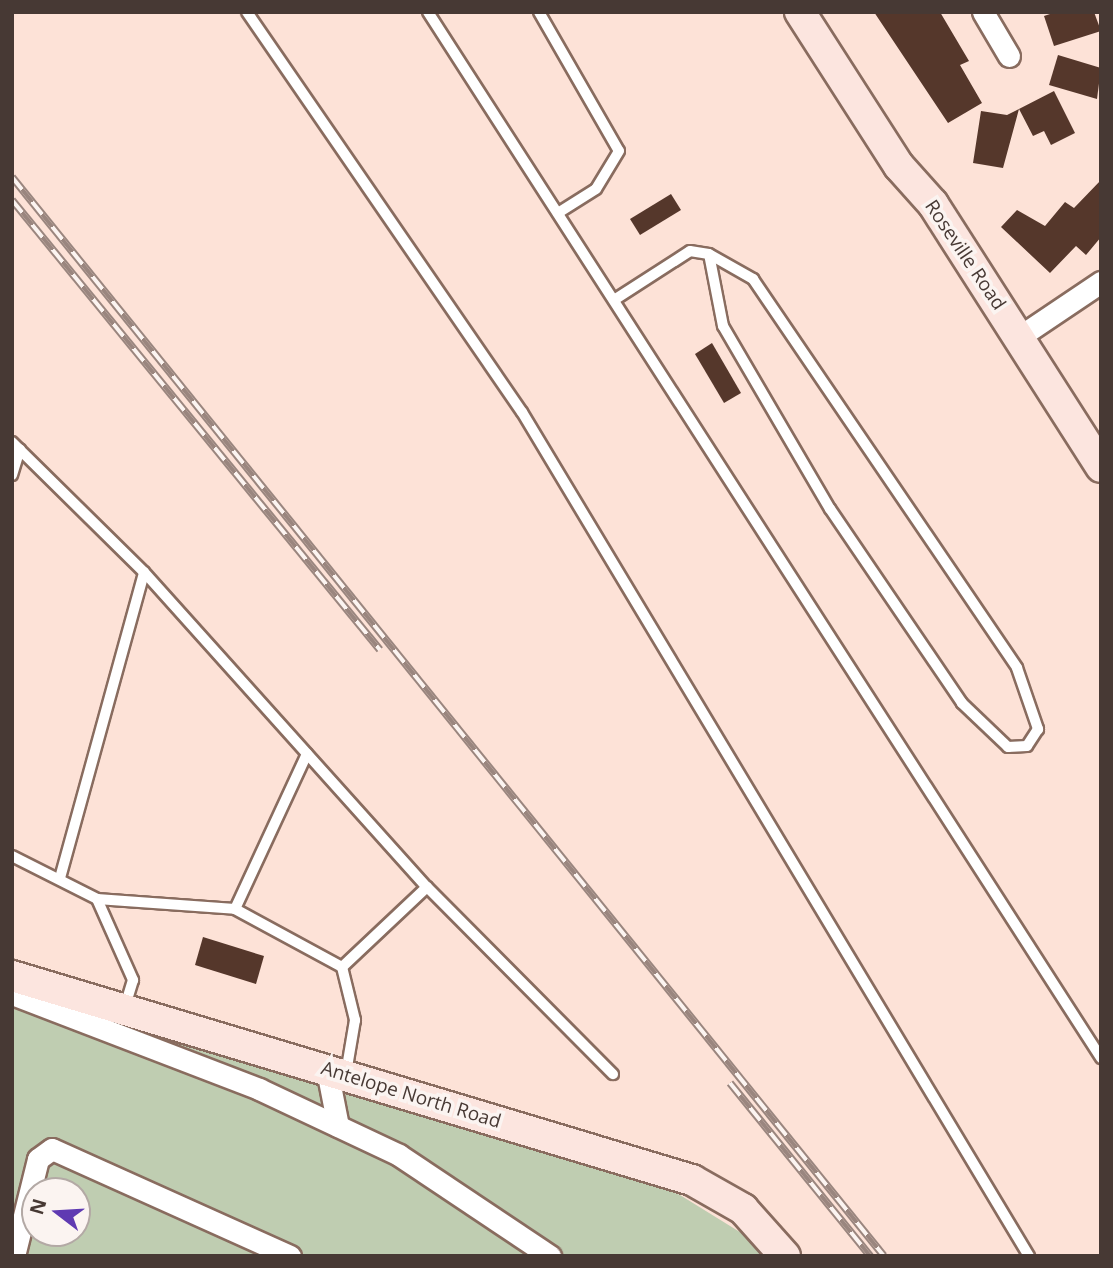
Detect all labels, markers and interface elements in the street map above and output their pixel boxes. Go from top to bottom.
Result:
street label: Roseville Road [920,196,1010,314]
street label: Antelope North Road [318,1057,504,1133]
north arrow [21,1177,91,1247]
text: N [23,1195,53,1218]

